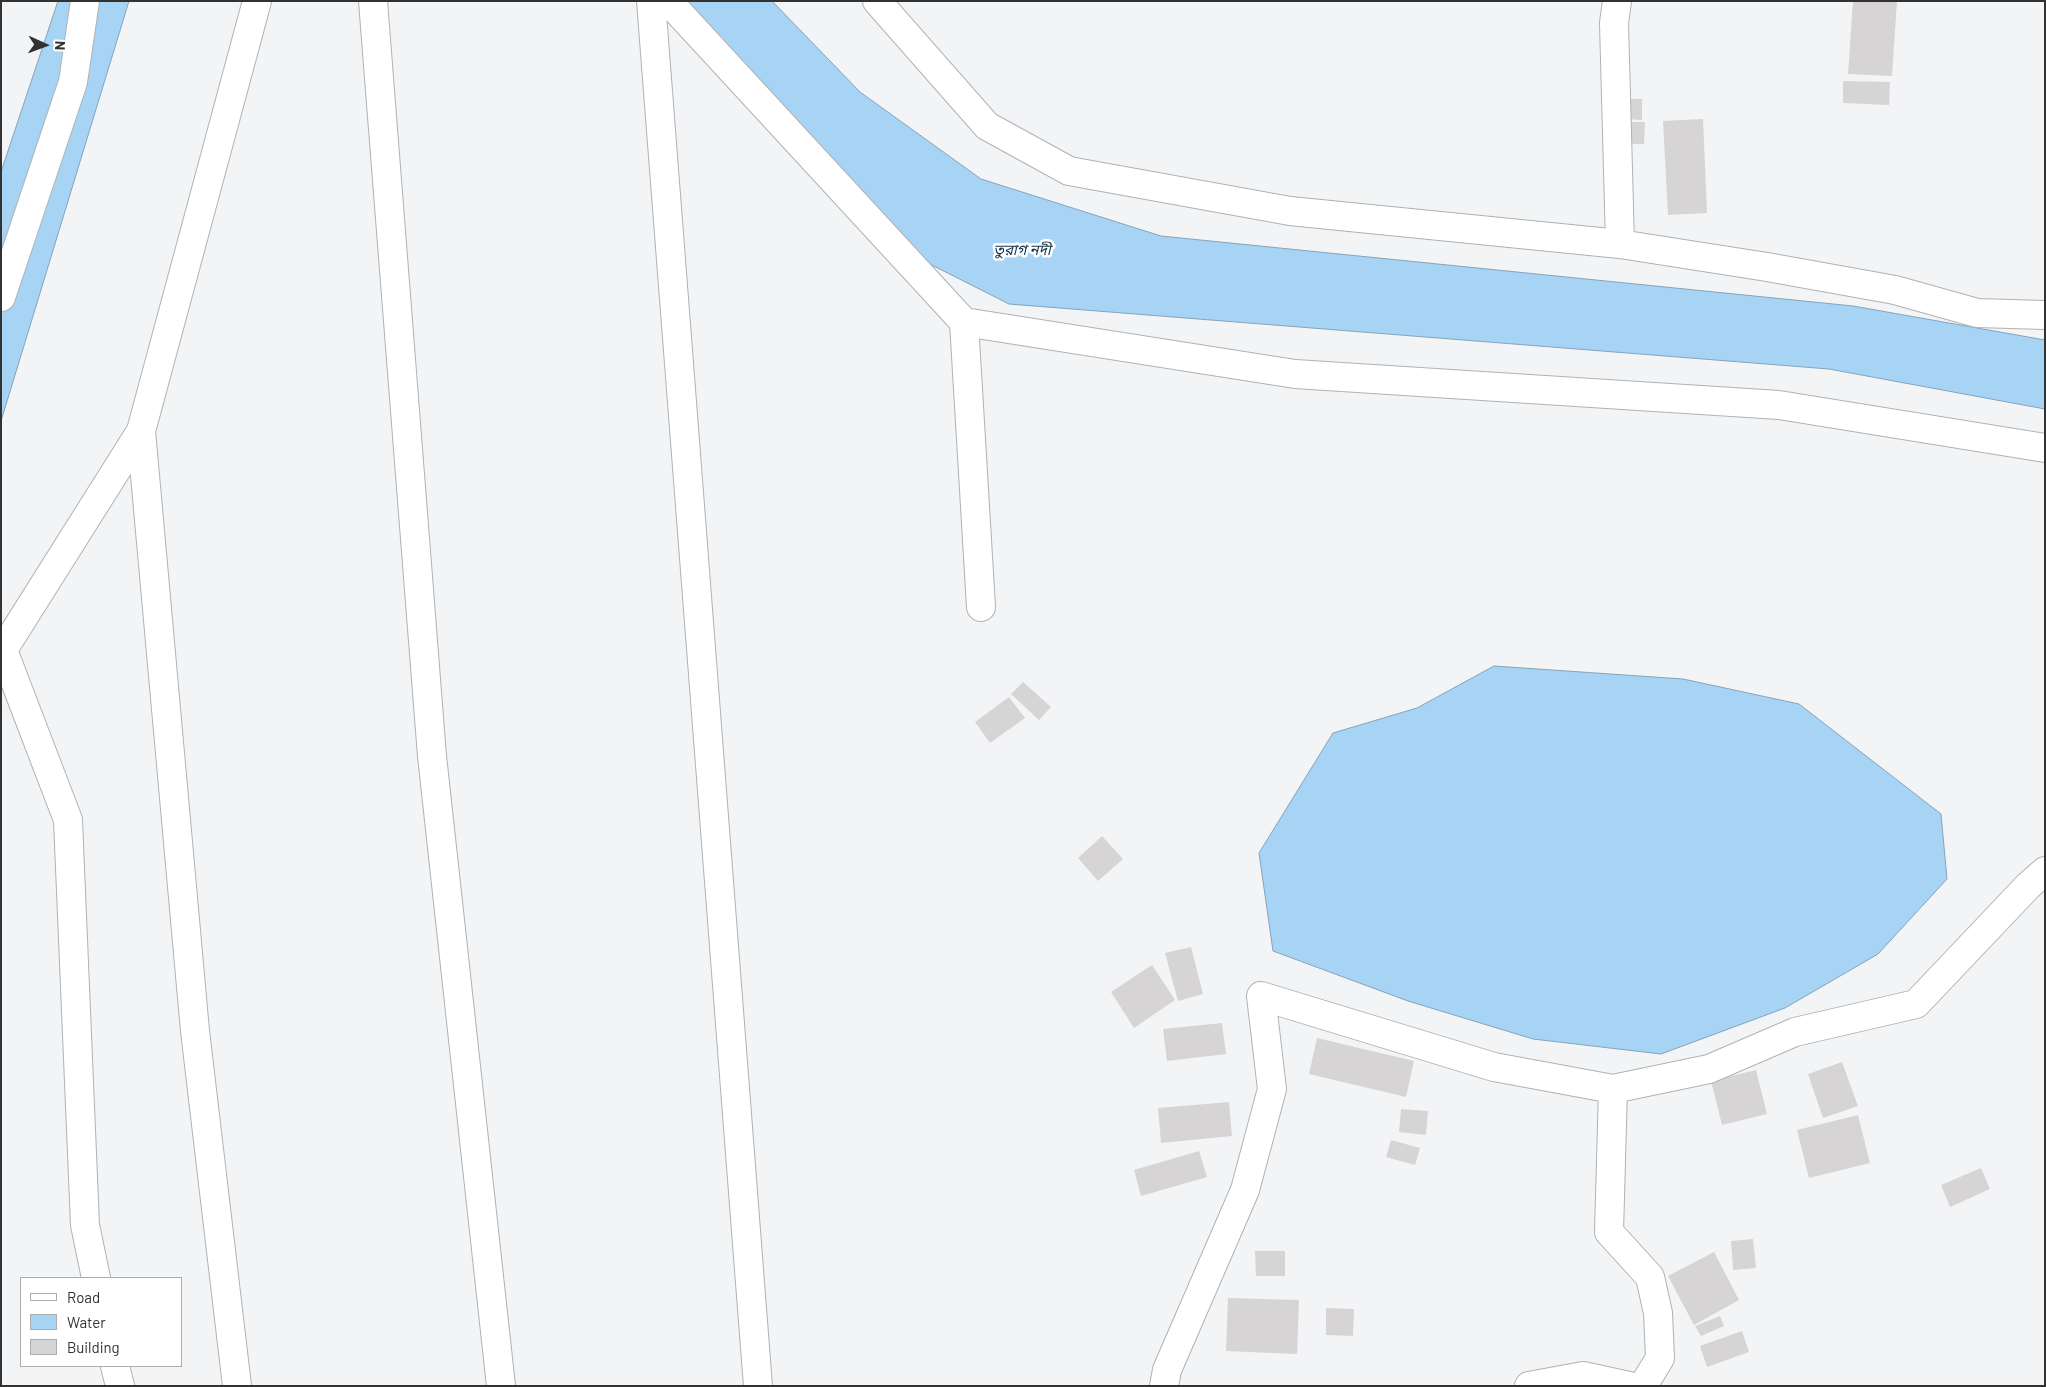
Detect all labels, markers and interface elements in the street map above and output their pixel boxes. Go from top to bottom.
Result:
north arrow [20,20,70,70]
text: N [52,41,69,50]
water label: তুরাগ নদী [993,241,1051,259]
legend [20,1277,182,1367]
text: Road [67,1288,100,1306]
text: Water [67,1313,106,1331]
text: Building [67,1338,120,1356]

